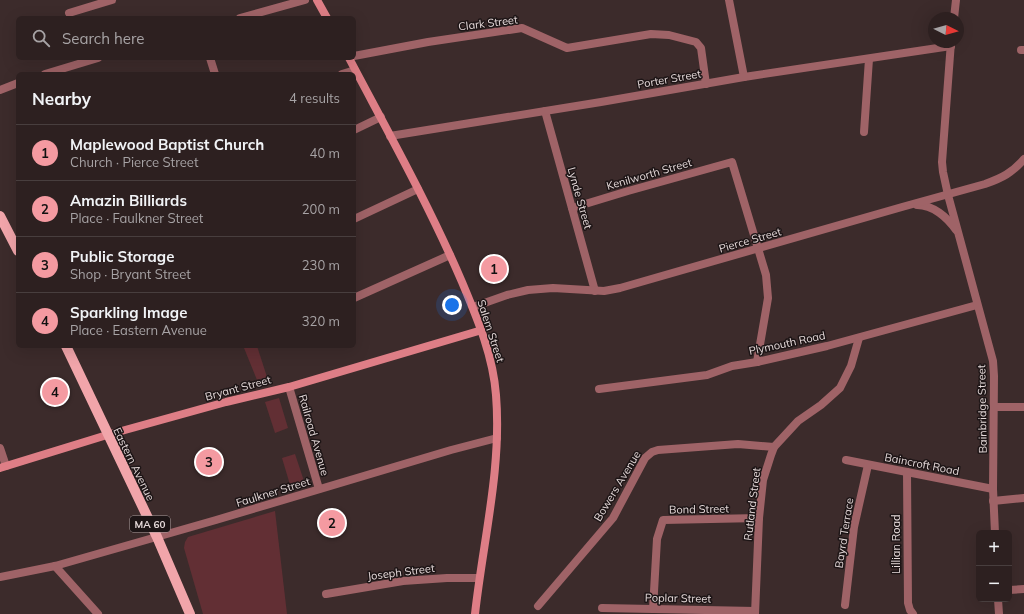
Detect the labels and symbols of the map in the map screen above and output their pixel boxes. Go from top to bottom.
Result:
street label: Clark Street [458,12,519,34]
north arrow [928,12,964,48]
street label: Porter Street [636,66,702,91]
street label: Kenilworth Street [605,155,693,193]
street label: Lynde Street [564,165,596,231]
street label: Pierce Street [717,224,783,256]
pin: 1 [481,254,507,284]
your location [442,295,462,315]
street label: Salem Street [474,298,508,364]
street label: Plymouth Road [747,328,827,358]
street label: Bainbridge Street [974,364,990,454]
street label: Bryant Street [203,372,273,404]
pin: 4 [42,377,68,407]
street label: Railroad Avenue [296,393,332,477]
street label: Eastern Avenue [110,425,158,503]
pin: 3 [196,447,222,477]
street label: Bowers Avenue [590,448,644,524]
street label: Baincroft Road [883,450,961,478]
street label: Rutland Street [741,467,763,541]
street label: Faulkner Street [234,474,312,510]
street label: Bayrd Terrace [832,497,856,569]
street label: Bond Street [669,501,729,517]
pin: 2 [319,508,345,538]
street label: Lillian Road [889,514,903,574]
road number: MA 60 [130,516,170,532]
street label: Joseph Street [367,561,436,583]
street label: Poplar Street [645,590,711,606]

